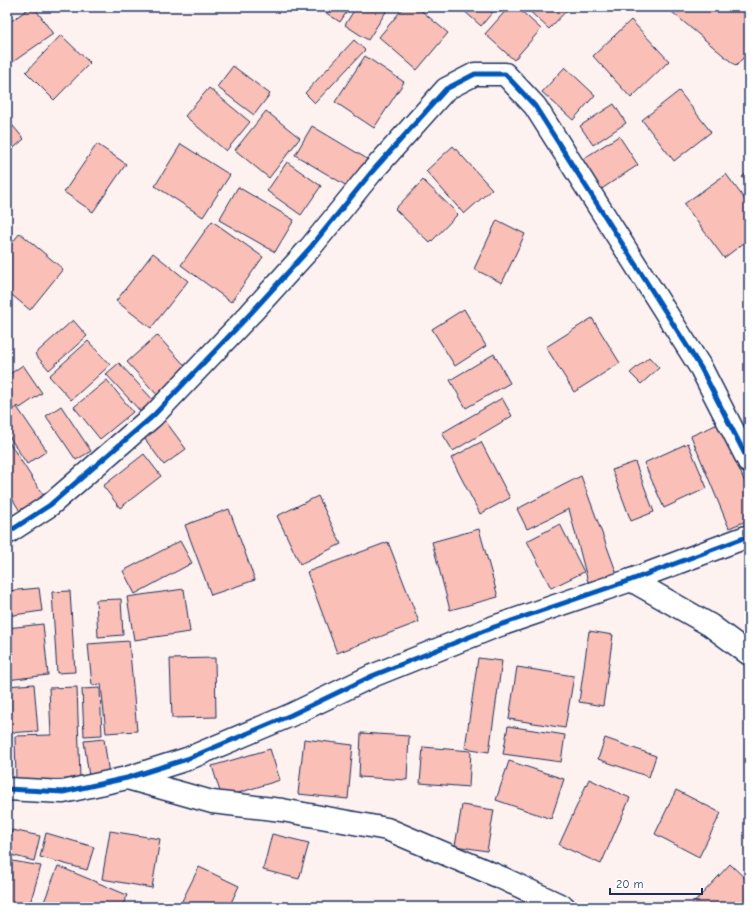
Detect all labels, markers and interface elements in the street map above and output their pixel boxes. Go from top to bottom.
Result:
scale bar [610,870,702,896]
text: 20 m [616,877,644,891]

